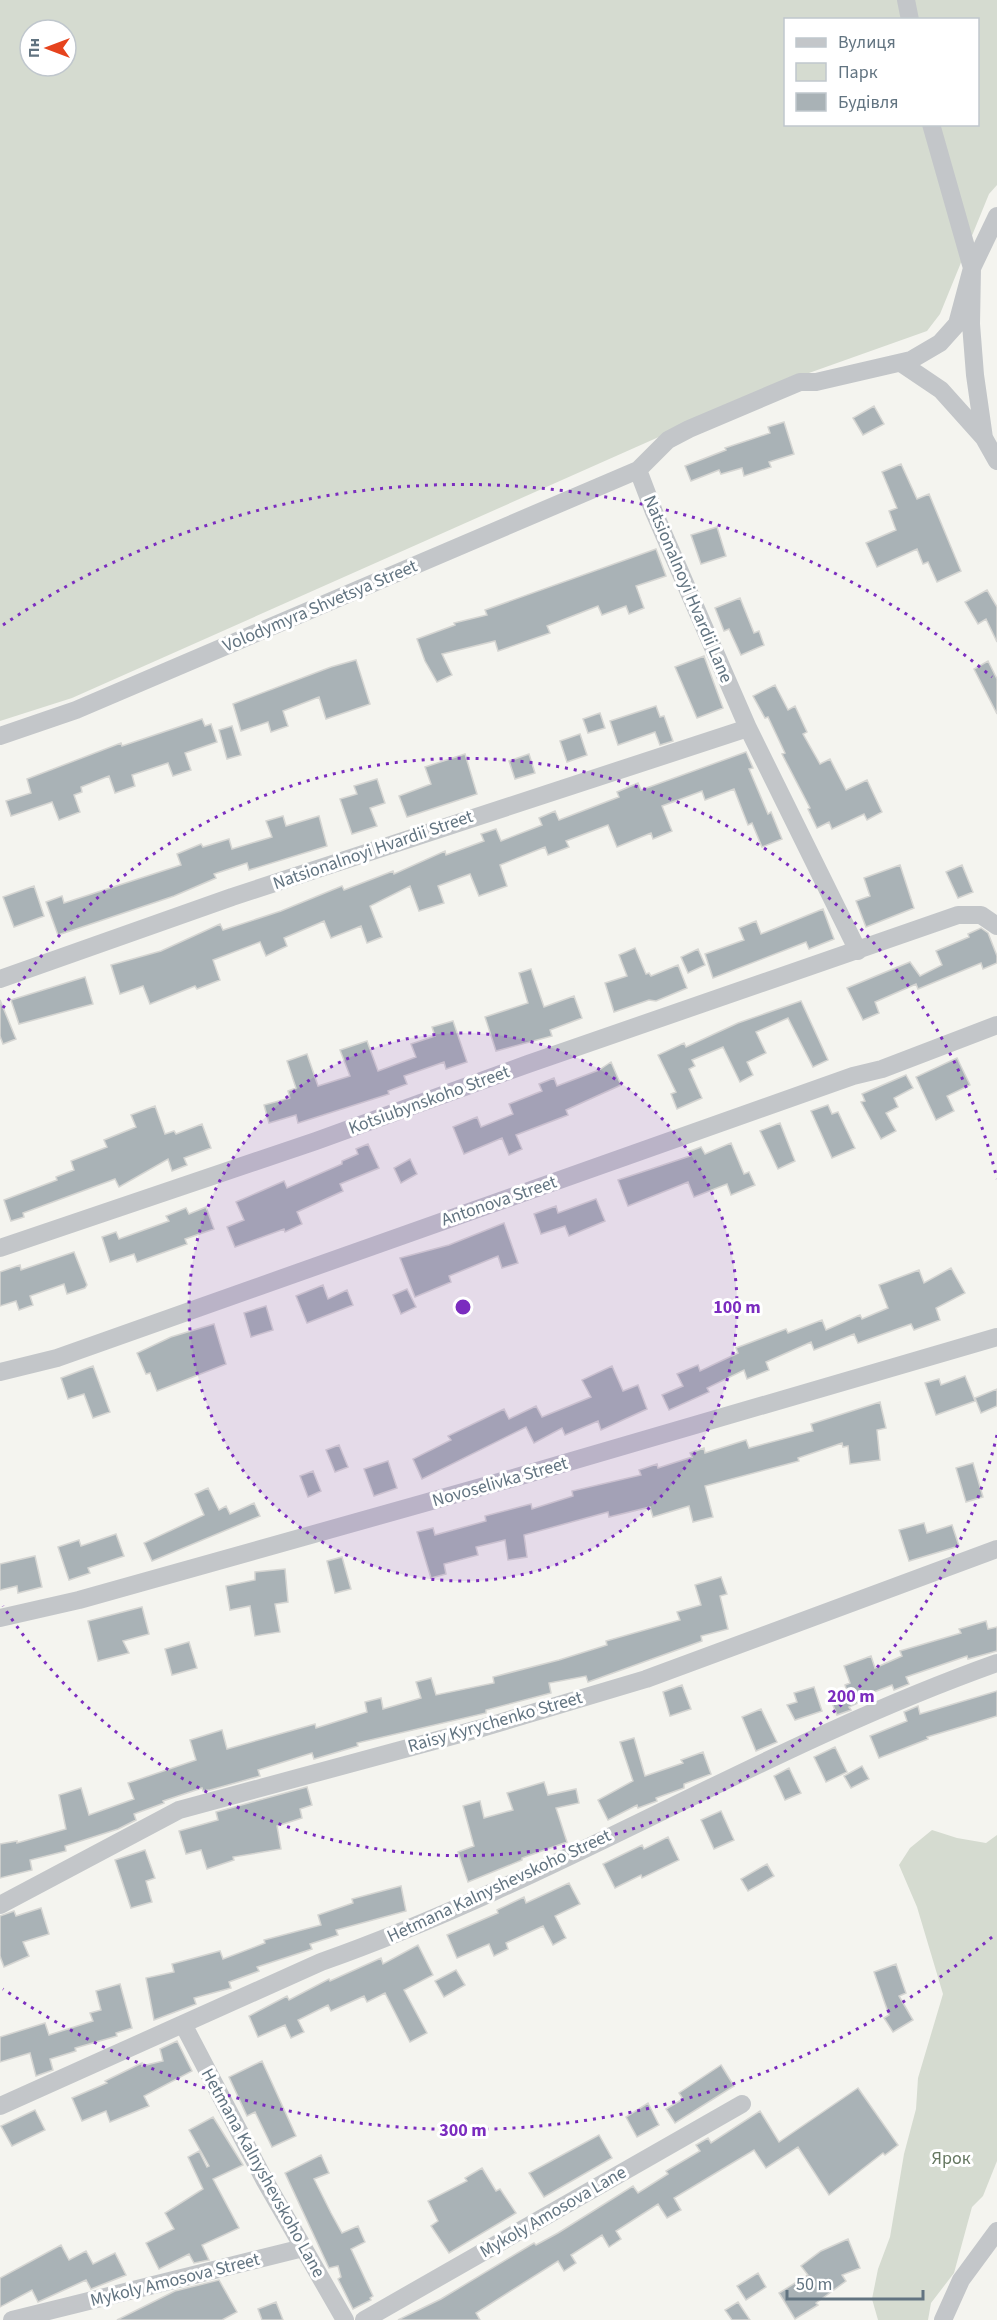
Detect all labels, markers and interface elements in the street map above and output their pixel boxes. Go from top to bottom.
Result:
north arrow [18,18,78,78]
legend [784,18,979,126]
text: Вулиця [838,30,896,55]
text: Пн [23,38,45,58]
text: Парк [838,60,878,85]
text: Будівля [838,90,898,115]
street label: Natsionalnoyi Hvardii Lane [637,491,739,687]
street label: Volodymyra Shvetsya Street [219,554,421,658]
street label: Natsionalnoyi Hvardii Street [270,804,476,896]
street label: Kotsiubynskoho Street [345,1059,513,1141]
street label: Antonova Street [438,1170,560,1232]
text: 100 m [713,1295,761,1320]
centre of rings [453,1297,473,1317]
street label: Novoselivka Street [429,1451,571,1513]
text: 200 m [827,1684,875,1709]
street label: Raisy Kyrychenko Street [405,1685,585,1759]
street label: Hetmana Kalnyshevskoho Street [383,1823,615,1949]
street label: Hetmana Kalnyshevskoho Lane [195,2064,331,2282]
text: 300 m [439,2118,487,2143]
park label: Ярок [931,2146,971,2171]
street label: Mykoly Amosova Lane [475,2160,631,2264]
street label: Mykoly Amosova Street [88,2247,262,2313]
scale bar [787,2263,924,2301]
text: 50 m [796,2272,832,2297]

